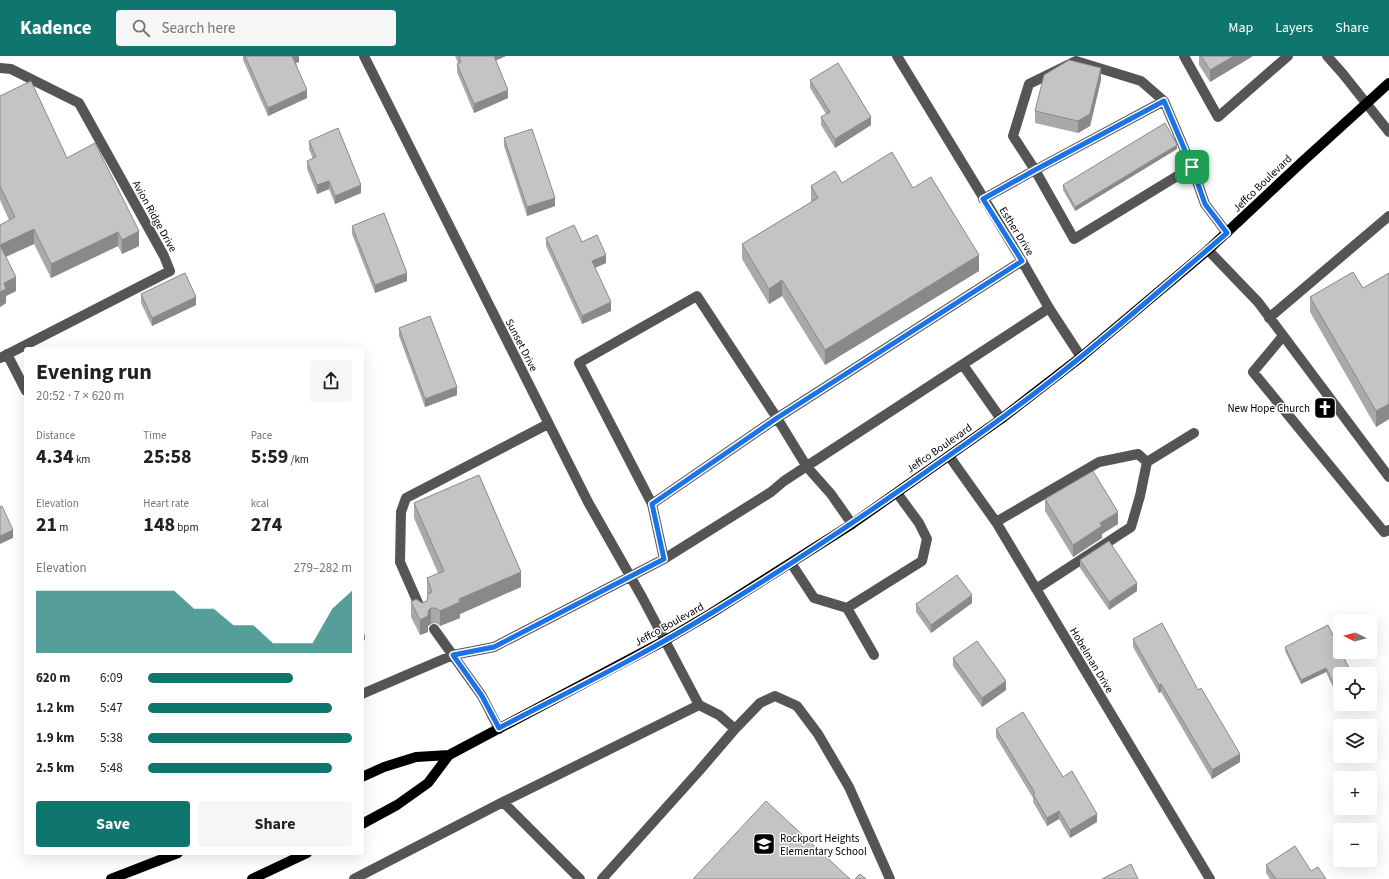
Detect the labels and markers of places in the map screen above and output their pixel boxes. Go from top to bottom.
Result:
pin [1175,150,1209,184]
church icon: New Hope Church [1312,395,1338,421]
place label: New Hope Church [1227,401,1310,416]
school or university icon: Rockport Heights Elementary School [751,831,777,857]
place label: Rockport Heights Elementary School [780,831,867,859]

